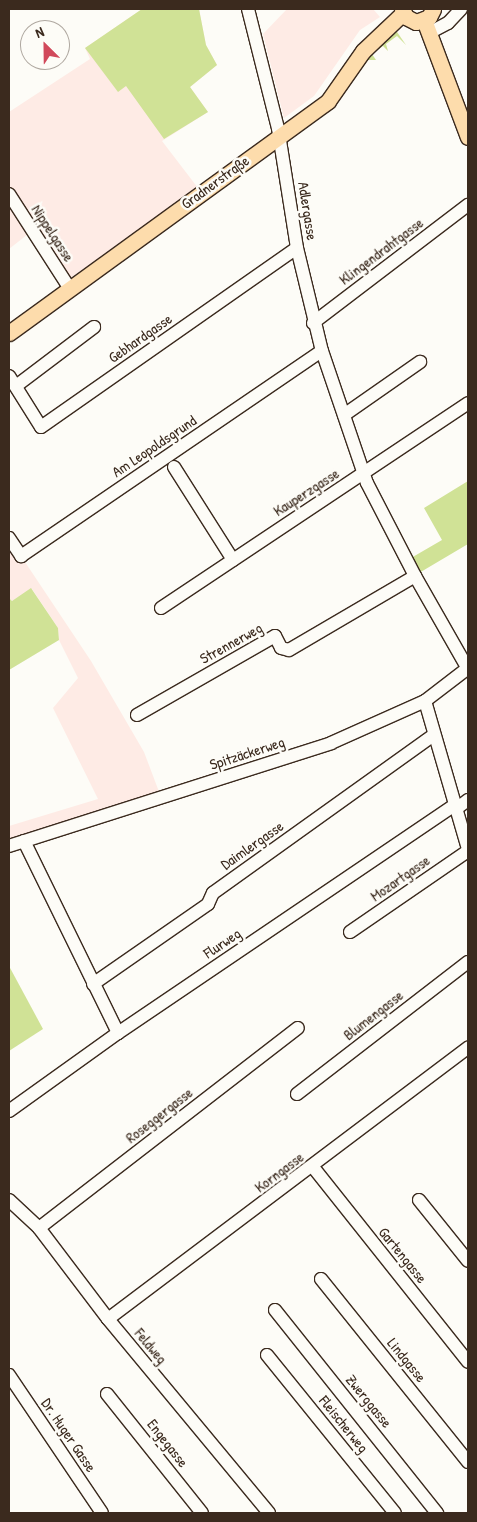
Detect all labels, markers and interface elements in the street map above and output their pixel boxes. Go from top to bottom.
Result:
north arrow [20,20,70,70]
text: N [32,21,46,42]
street label: Gradnerstraße [177,151,253,213]
street label: Adlergasse [294,180,322,242]
street label: Nippelgasse [28,201,78,265]
street label: Klingendrahtgasse [335,214,427,288]
street label: Gebhardgasse [105,310,175,366]
street label: Am Leopoldsgrund [108,411,200,481]
street label: Kauperzgasse [270,464,342,520]
street label: Strennerweg [197,618,265,668]
street label: Spitzäckerweg [207,732,287,774]
street label: Daimlergasse [217,817,287,873]
street label: Mozartgasse [367,851,433,905]
street label: Flurweg [200,924,244,962]
street label: Blumengasse [340,986,406,1044]
street label: Roseggergasse [122,1083,196,1147]
street label: Korngasse [251,1148,307,1196]
street label: Gartengasse [375,1223,431,1287]
street label: Feldweg [131,1325,171,1367]
street label: Lindgasse [384,1334,430,1386]
street label: Zwerggasse [342,1371,396,1431]
street label: Fleischerweg [316,1392,372,1456]
street label: Dr. Huger Gasse [38,1395,100,1475]
street label: Engegasse [144,1415,192,1471]

